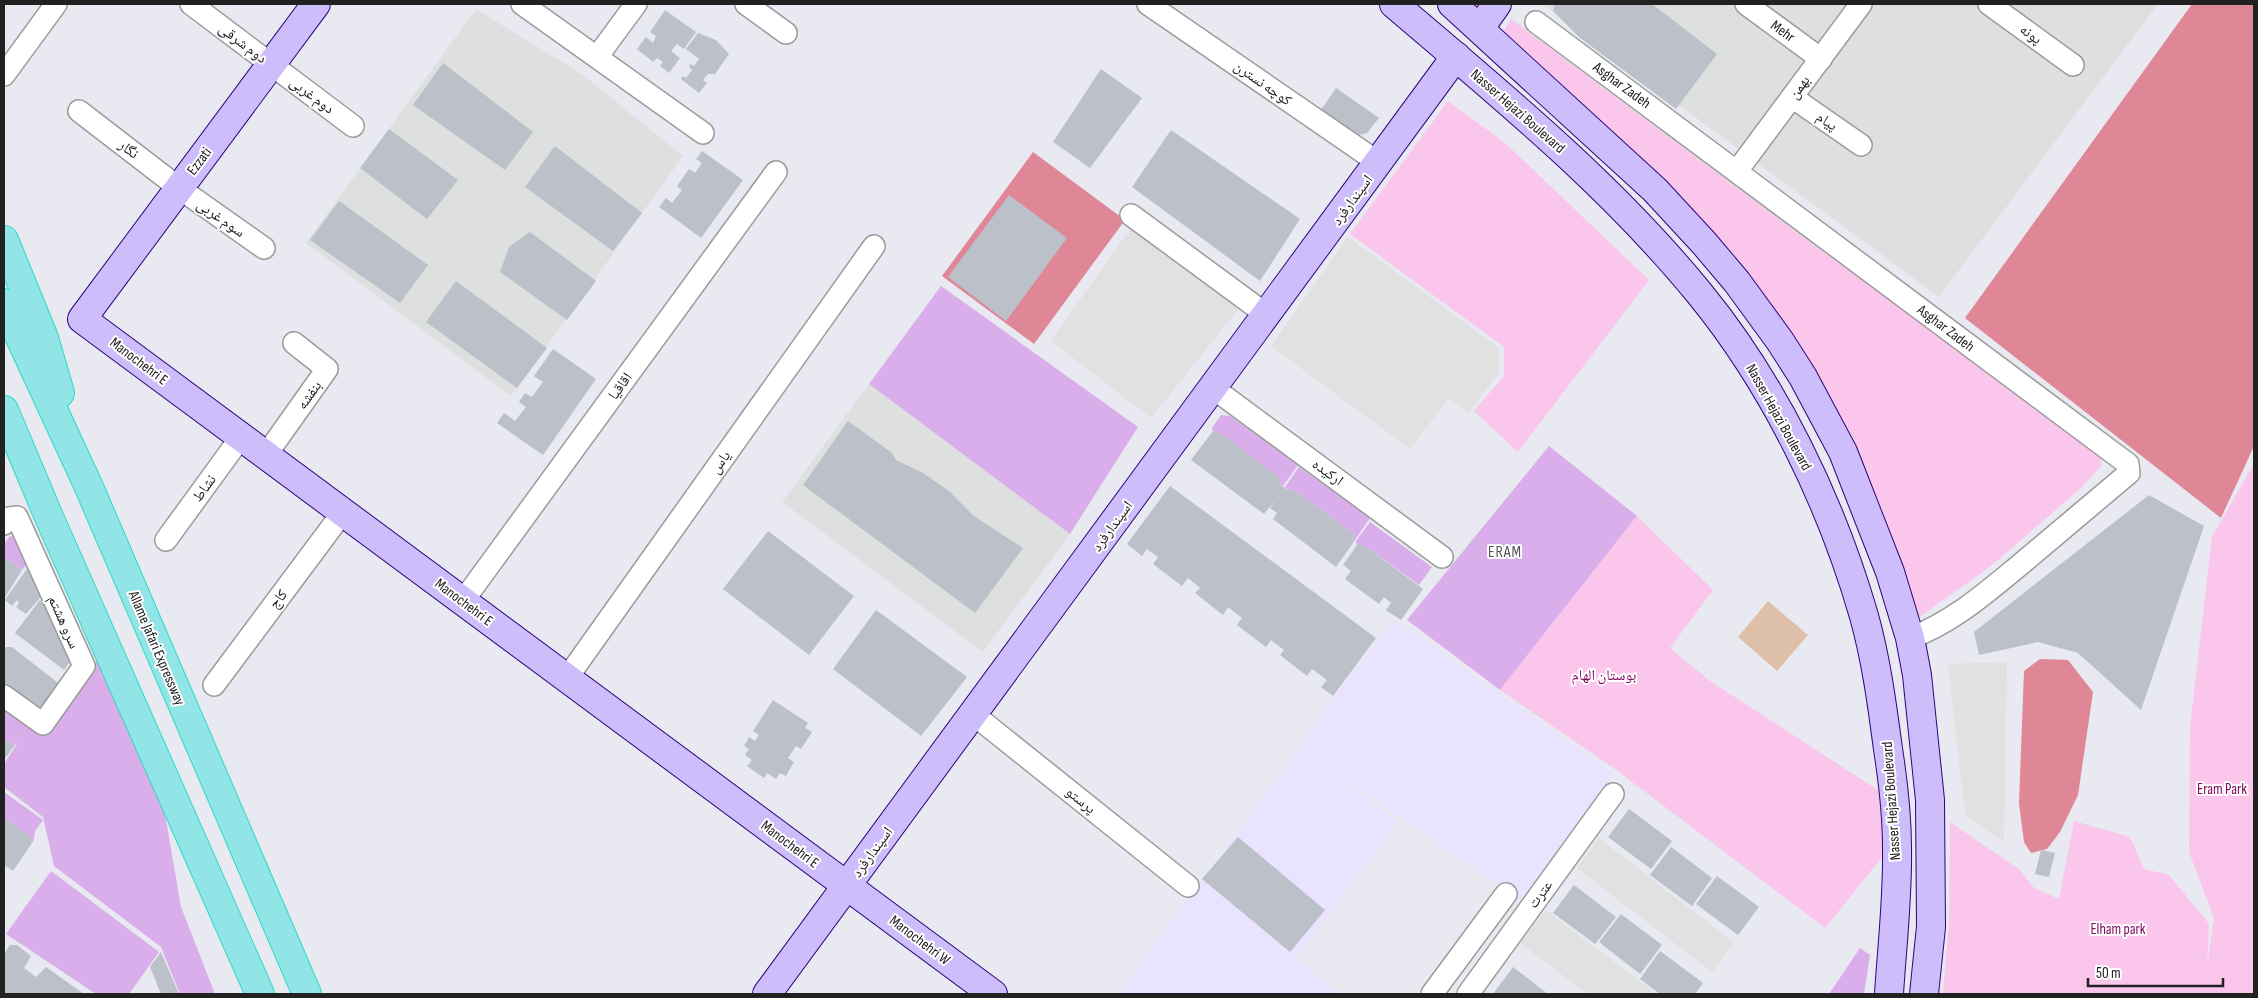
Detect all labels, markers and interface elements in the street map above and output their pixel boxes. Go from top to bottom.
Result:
street label: Mehr [1767,16,1799,47]
street label: دوم شرقی [215,19,271,68]
street label: پونه [2016,20,2046,49]
street label: کوچه نسترن [1230,57,1295,110]
street label: Asghar Zadeh [1588,57,1654,113]
street label: Nasser Hejazi Boulevard [1467,65,1569,158]
street label: دوم غربی [286,72,338,118]
street label: بهمن [1784,72,1814,103]
street label: پیام [1812,107,1841,135]
street label: نگار [114,135,143,163]
street label: Ezzati [183,143,216,179]
street label: اسپندارفرد [1328,171,1377,229]
street label: سوم غربی [193,195,249,242]
street label: Asghar Zadeh [1912,300,1978,356]
street label: Manochehri E [106,333,172,389]
street label: Nasser Hejazi Boulevard [1741,361,1816,474]
street label: اقاقیا [604,369,637,404]
street label: بنفشه [293,377,326,413]
street label: یاس [706,447,735,478]
street label: ارکیده [1308,455,1347,490]
street label: نشاط [188,471,221,506]
street label: اسپندارفرد [1088,497,1137,555]
district label: ERAM [1488,543,1522,562]
street label: Manochehri E [431,574,497,630]
street label: کاج [265,586,292,613]
street label: Allame Jafari Expressway [123,587,189,709]
street label: سرو هشتم [43,593,84,652]
park label: بوستان الهام [1572,666,1636,685]
street label: Nasser Hejazi Boulevard [1878,741,1905,861]
park label: Eram Park [2197,780,2247,799]
street label: پرستو [1062,782,1100,818]
street label: Manochehri E [757,816,823,872]
street label: اسپندارفرد [848,823,897,881]
street label: عترت [1524,876,1557,912]
street label: Manochehri W [885,911,954,970]
park label: Elham park [2090,920,2146,939]
scale bar [2088,956,2223,988]
text: 50 m [2096,964,2121,983]

